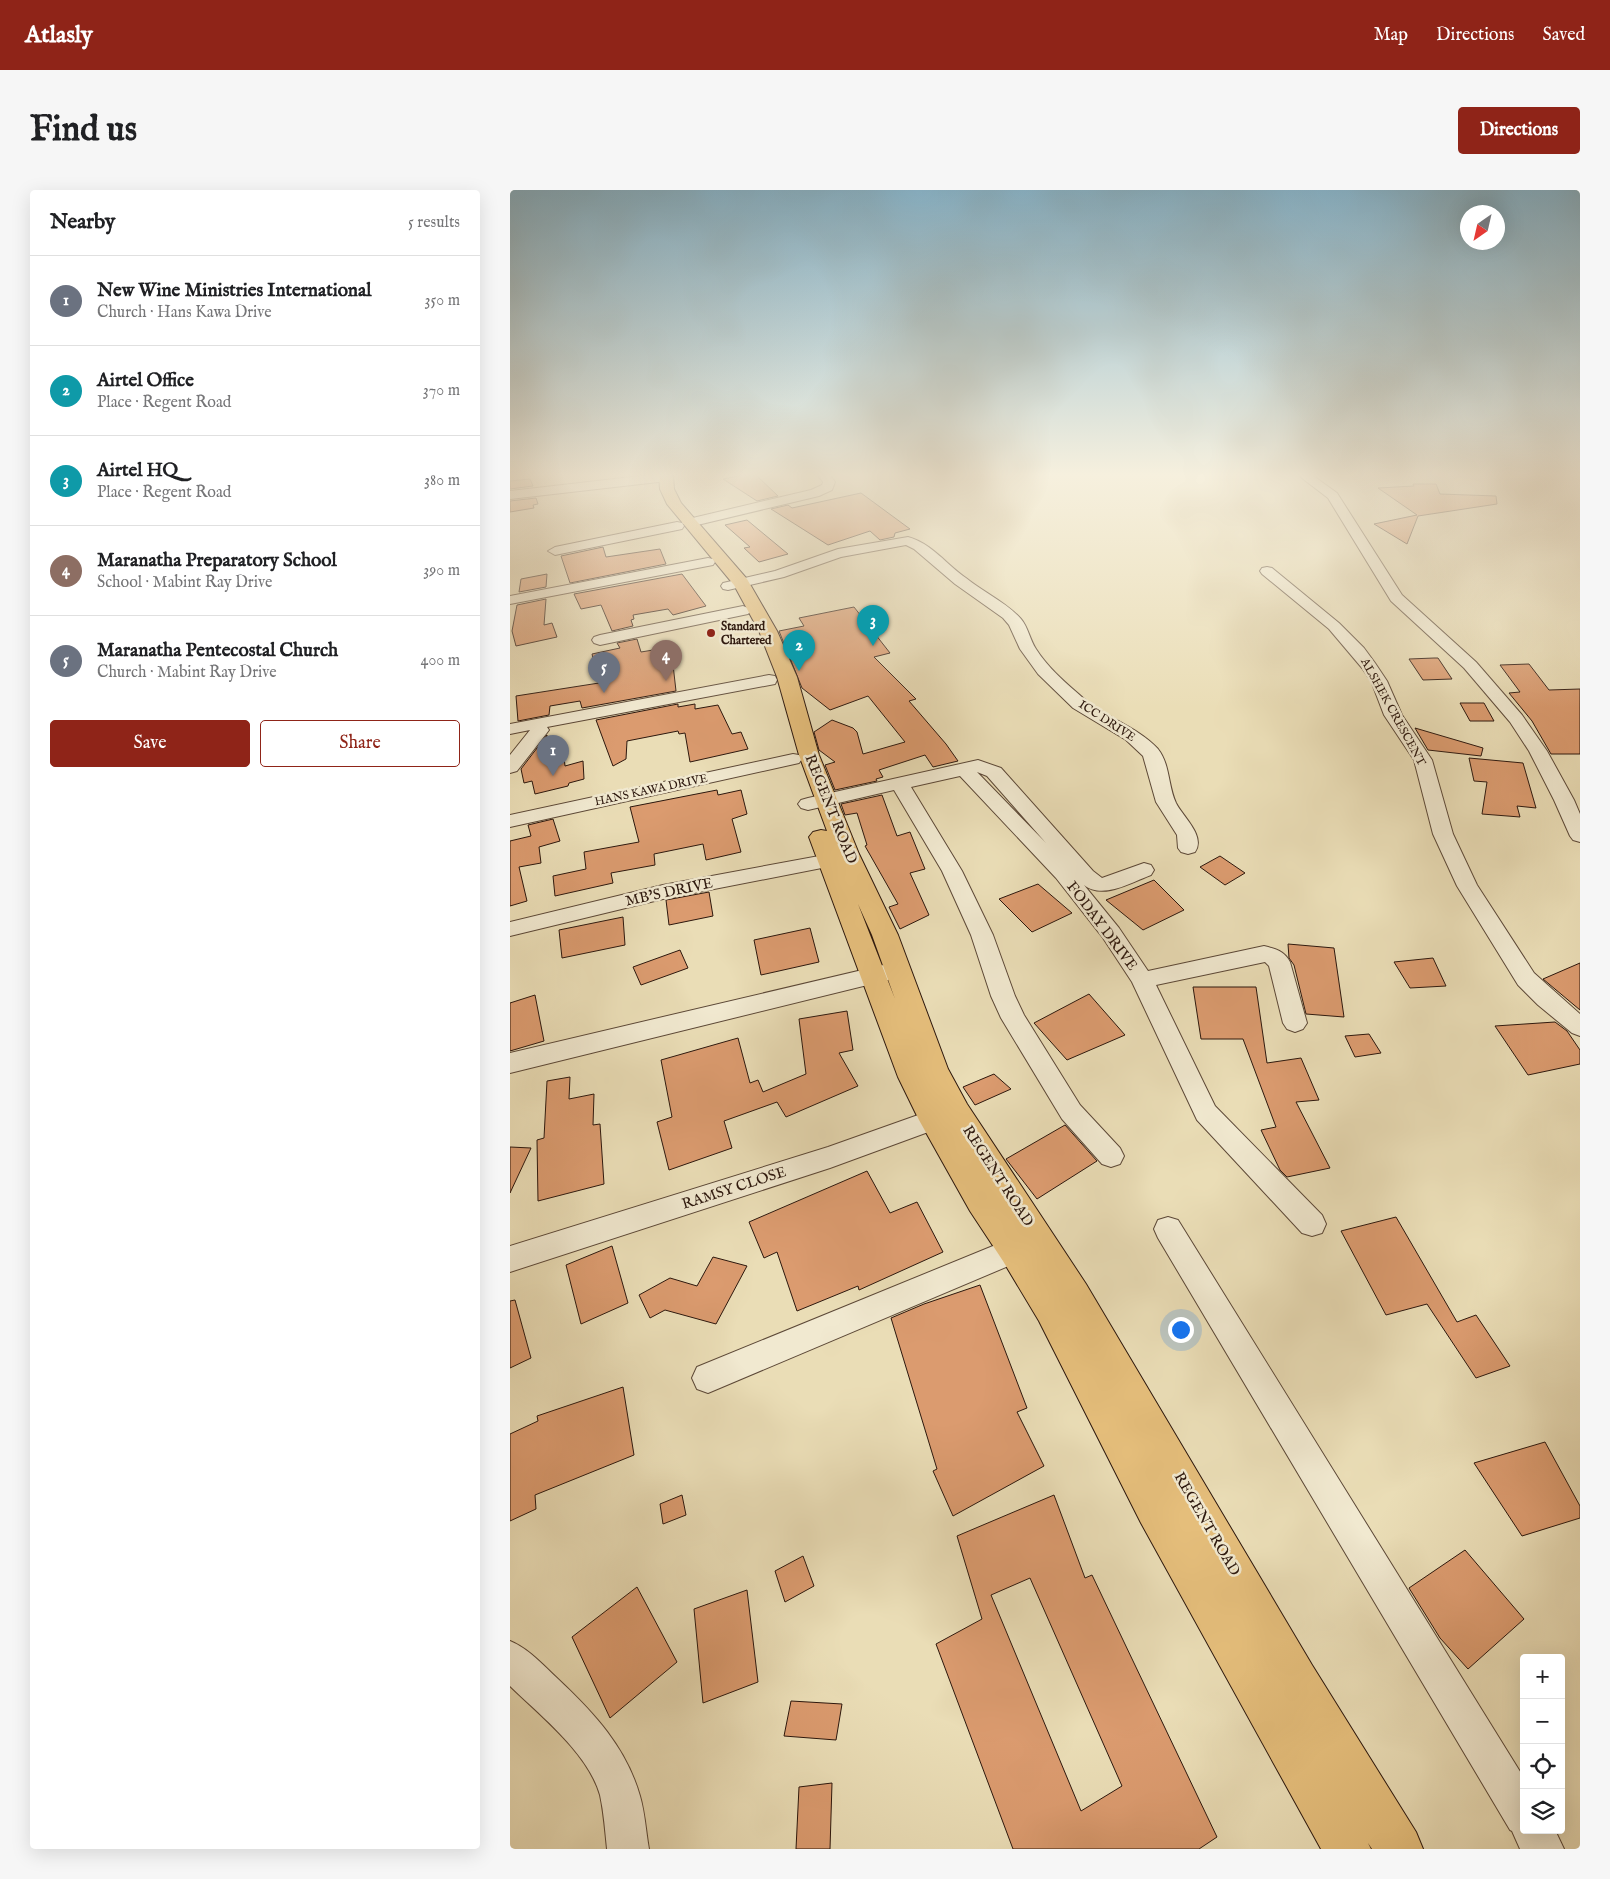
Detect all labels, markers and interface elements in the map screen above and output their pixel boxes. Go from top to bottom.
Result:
text: Atlasly [25,20,93,51]
text: Map [1374,24,1408,47]
text: Directions [1436,24,1514,47]
text: Saved [1542,24,1585,47]
button: Directions [1458,107,1580,154]
text: Find us [30,108,137,153]
north arrow [1460,205,1505,250]
text: Nearby [50,209,115,236]
text: 5 results [408,213,460,233]
text: New Wine Ministries International [97,279,371,303]
text: 1 [63,291,69,311]
text: 350 m [425,291,460,311]
text: Church · Hans Kawa Drive [97,303,272,323]
text: Airtel Office [97,369,194,393]
text: 2 [62,381,70,401]
text: 370 m [423,381,460,401]
text: Place · Regent Road [97,393,231,413]
text: Airtel HQ [97,459,178,483]
text: 3 [63,471,69,491]
text: 380 m [424,471,460,491]
text: Place · Regent Road [97,483,231,503]
text: Maranatha Preparatory School [97,549,337,573]
text: 4 [62,561,70,581]
text: 390 m [423,561,460,581]
text: School · Mabint Ray Drive [97,573,272,593]
pin: 3 [857,605,889,646]
place label: Standard Chartered [721,619,772,648]
marker: Standard Chartered [705,627,717,639]
pin: 2 [783,630,815,671]
text: Maranatha Pentecostal Church [97,639,338,663]
pin: 4 [650,640,682,681]
text: 5 [63,651,69,671]
text: 400 m [421,651,460,671]
pin: 5 [588,652,620,693]
street label: ALSHEK CRESCENT [1357,655,1429,769]
text: Church · Mabint Ray Drive [97,663,277,683]
street label: ICC DRIVE [1076,697,1138,745]
button: Save [50,720,250,767]
button: Share [260,720,460,767]
pin: 1 [537,735,569,776]
street label: REGENT ROAD [800,751,862,867]
street label: HANS KAWA DRIVE [593,771,709,809]
street label: MB'S DRIVE [624,873,714,911]
street label: FODAY DRIVE [1062,878,1142,974]
street label: REGENT ROAD [958,1122,1038,1230]
street label: RAMSY CLOSE [679,1162,789,1214]
your location [1168,1317,1194,1343]
street label: REGENT ROAD [1170,1469,1244,1579]
map controls [1520,1654,1565,1834]
button: + [1520,1654,1565,1699]
button: − [1520,1699,1565,1744]
button: locate [1520,1744,1565,1789]
button: layers [1520,1789,1565,1834]

